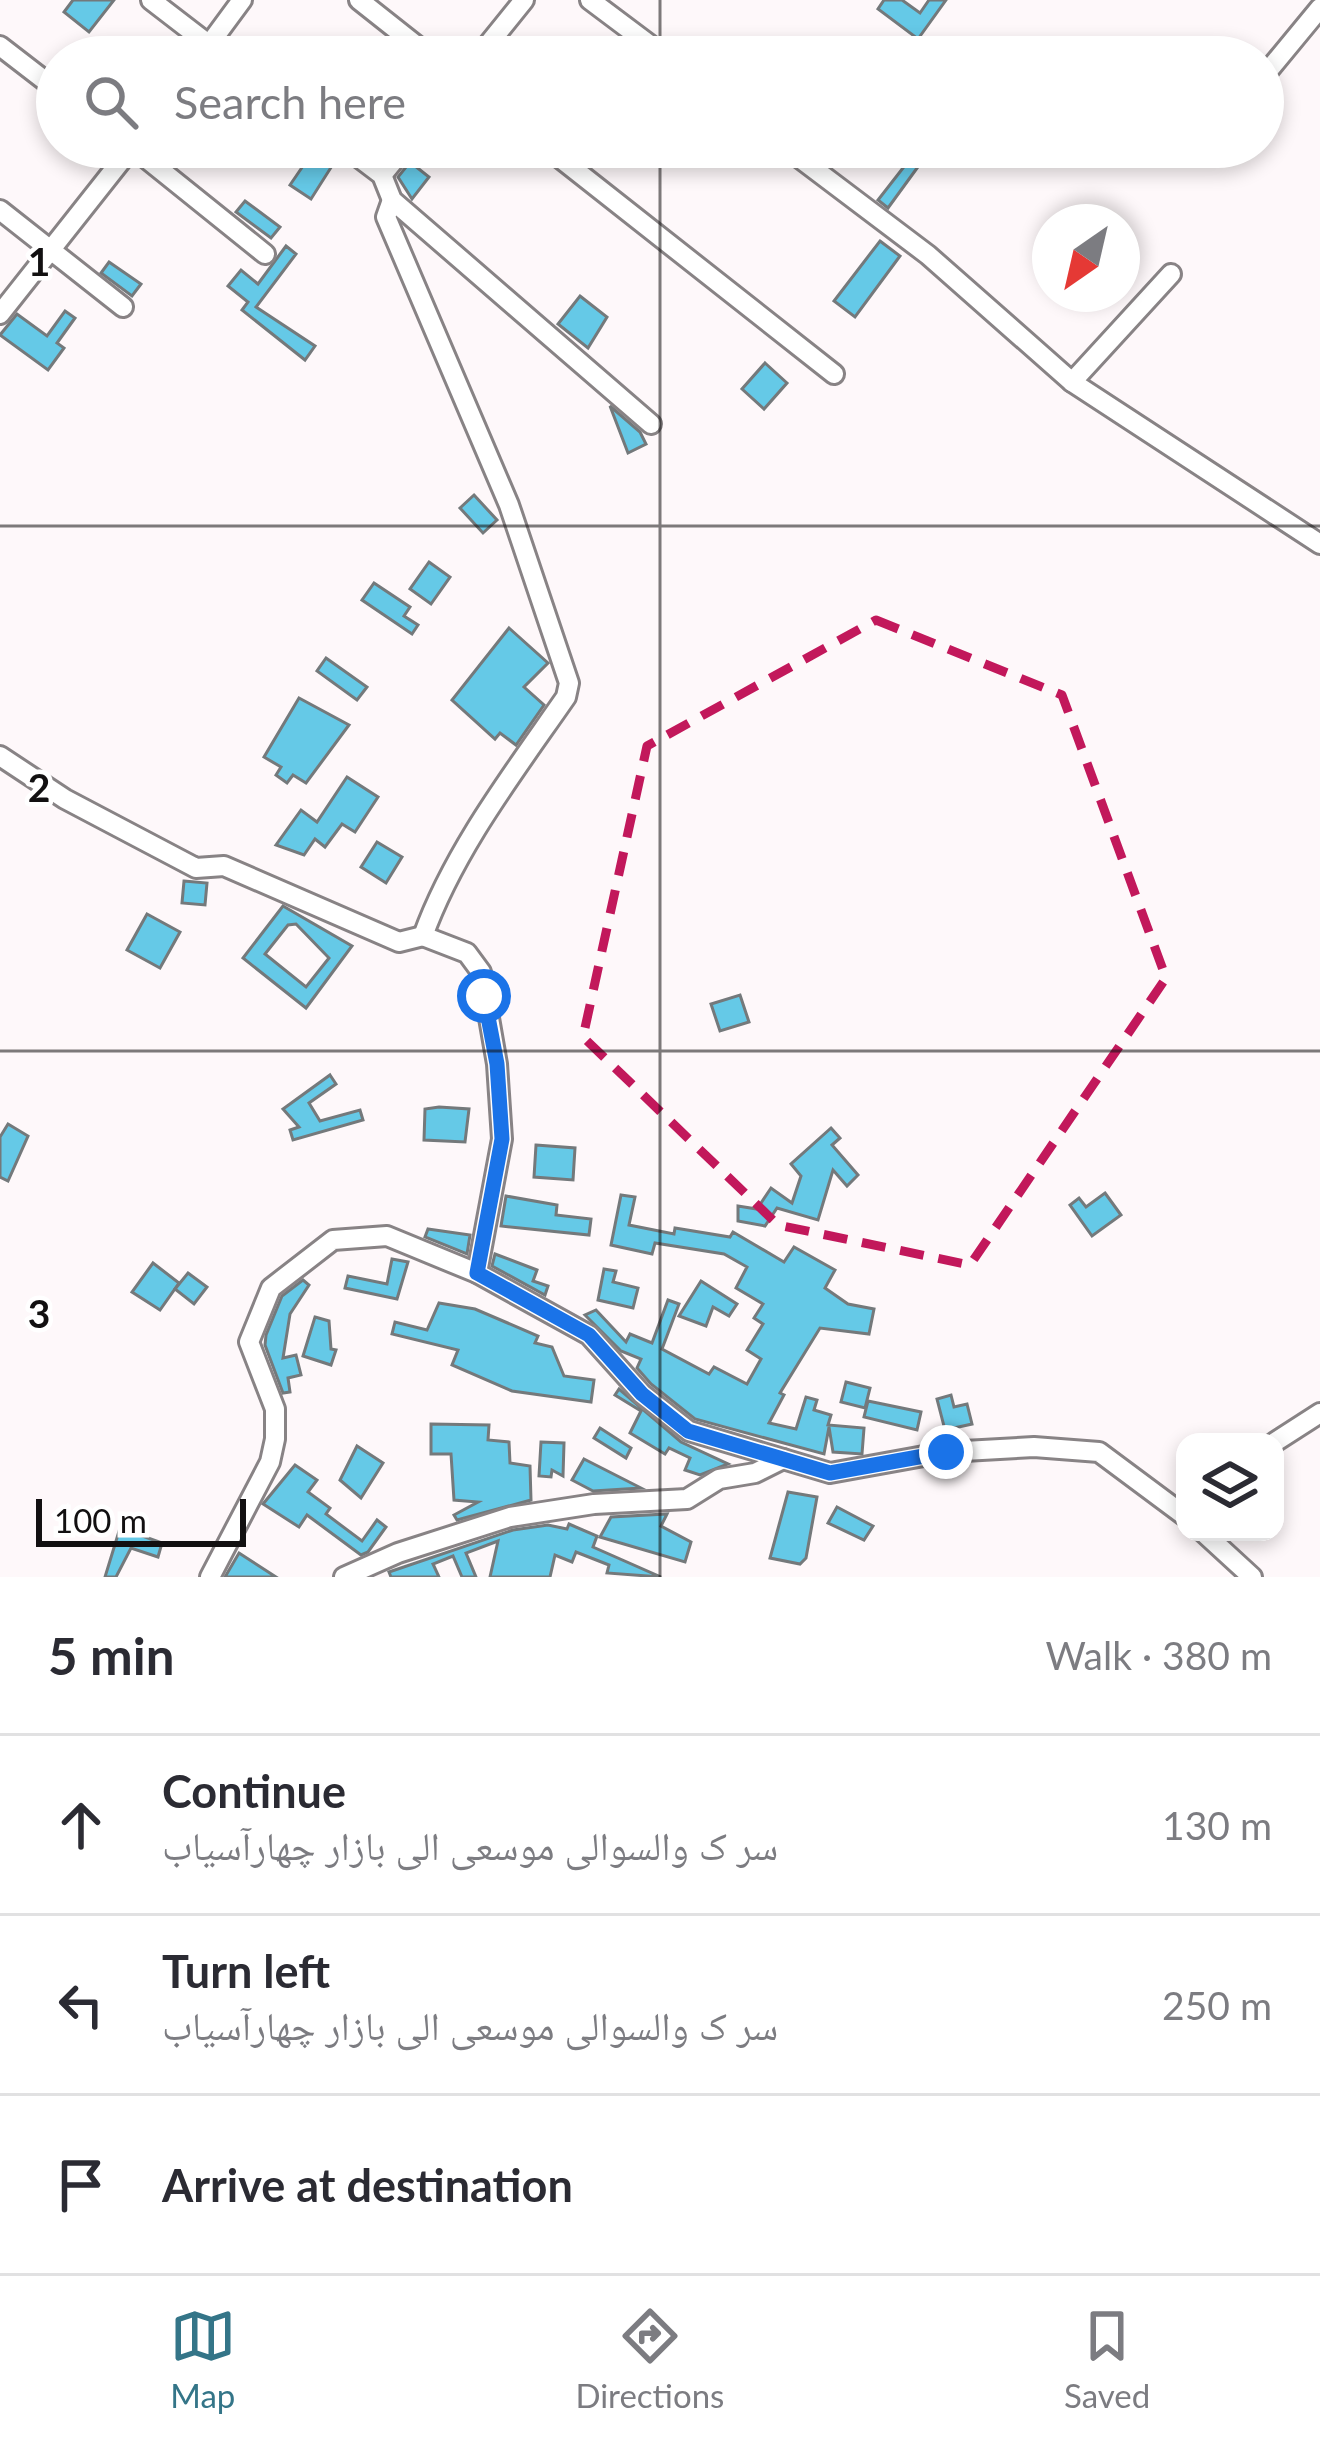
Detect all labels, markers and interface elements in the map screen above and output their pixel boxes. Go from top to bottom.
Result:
search box [36,36,1284,168]
icon: search [78,69,144,135]
text: Search here [174,75,406,129]
north arrow [1032,204,1140,312]
text: 1 [28,238,50,284]
text: 2 [28,764,50,810]
route start [457,969,511,1023]
text: 3 [28,1290,50,1336]
route end [919,1425,973,1479]
map controls [1176,1433,1284,1541]
button: layers [1176,1433,1284,1541]
scale bar [36,1493,246,1546]
text: 100 m [54,1500,147,1540]
text: 5 min [48,1625,174,1686]
text: Walk · 380 m [1045,1632,1272,1678]
text: Continue [162,1764,346,1818]
icon: ahead [48,1792,114,1858]
text: 130 m [1162,1802,1272,1848]
text: سر ک والسوالی موسعی الی بازار چهارآسیاب [162,1822,778,1868]
text: Turn left [162,1944,330,1998]
icon: left [48,1972,114,2038]
text: 250 m [1162,1982,1272,2028]
text: سر ک والسوالی موسعی الی بازار چهارآسیاب [162,2002,778,2048]
icon: arrive [48,2152,114,2218]
text: Arrive at destination [162,2158,573,2212]
tab: Map [170,2303,236,2415]
tab: Directions [575,2303,724,2415]
tab: Saved [1064,2303,1150,2415]

